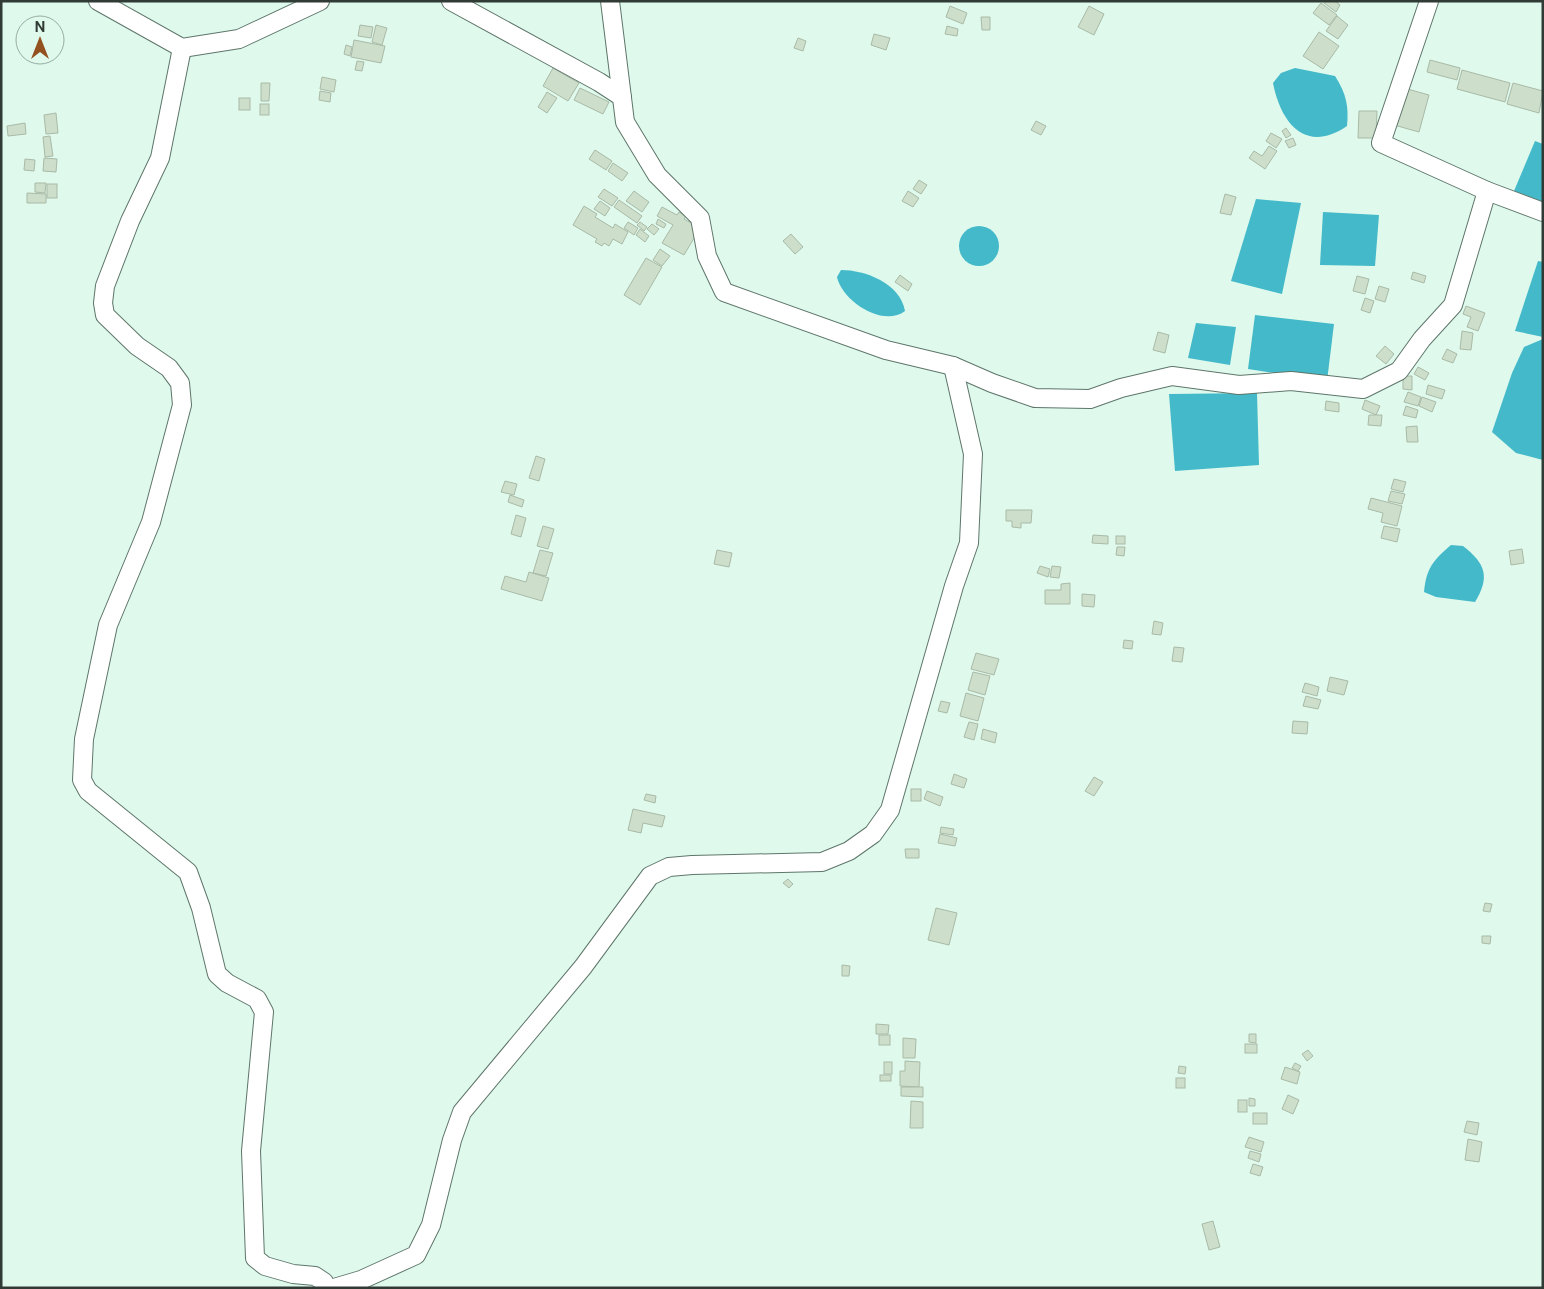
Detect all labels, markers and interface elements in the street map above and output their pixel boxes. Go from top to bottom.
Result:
north arrow [15,15,65,65]
text: N [35,19,45,35]

